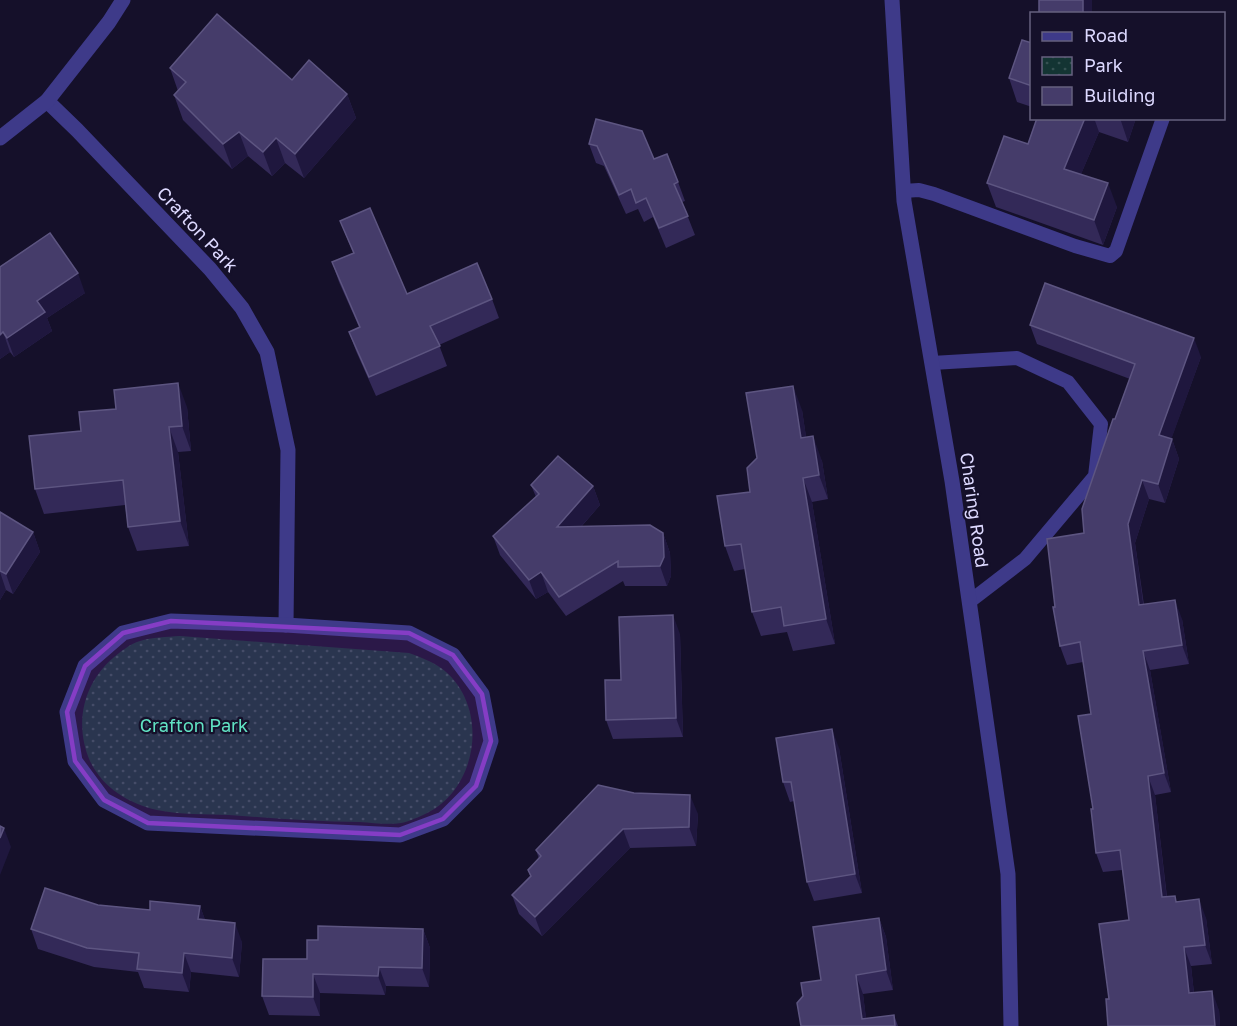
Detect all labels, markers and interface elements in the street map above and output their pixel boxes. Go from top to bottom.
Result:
legend [1030,12,1225,120]
text: Road [1084,24,1128,46]
text: Park [1084,54,1123,76]
text: Building [1084,84,1155,106]
street label: Crafton Park [153,182,243,276]
street label: Charing Road [956,451,994,569]
park label: Crafton Park [140,714,248,736]

